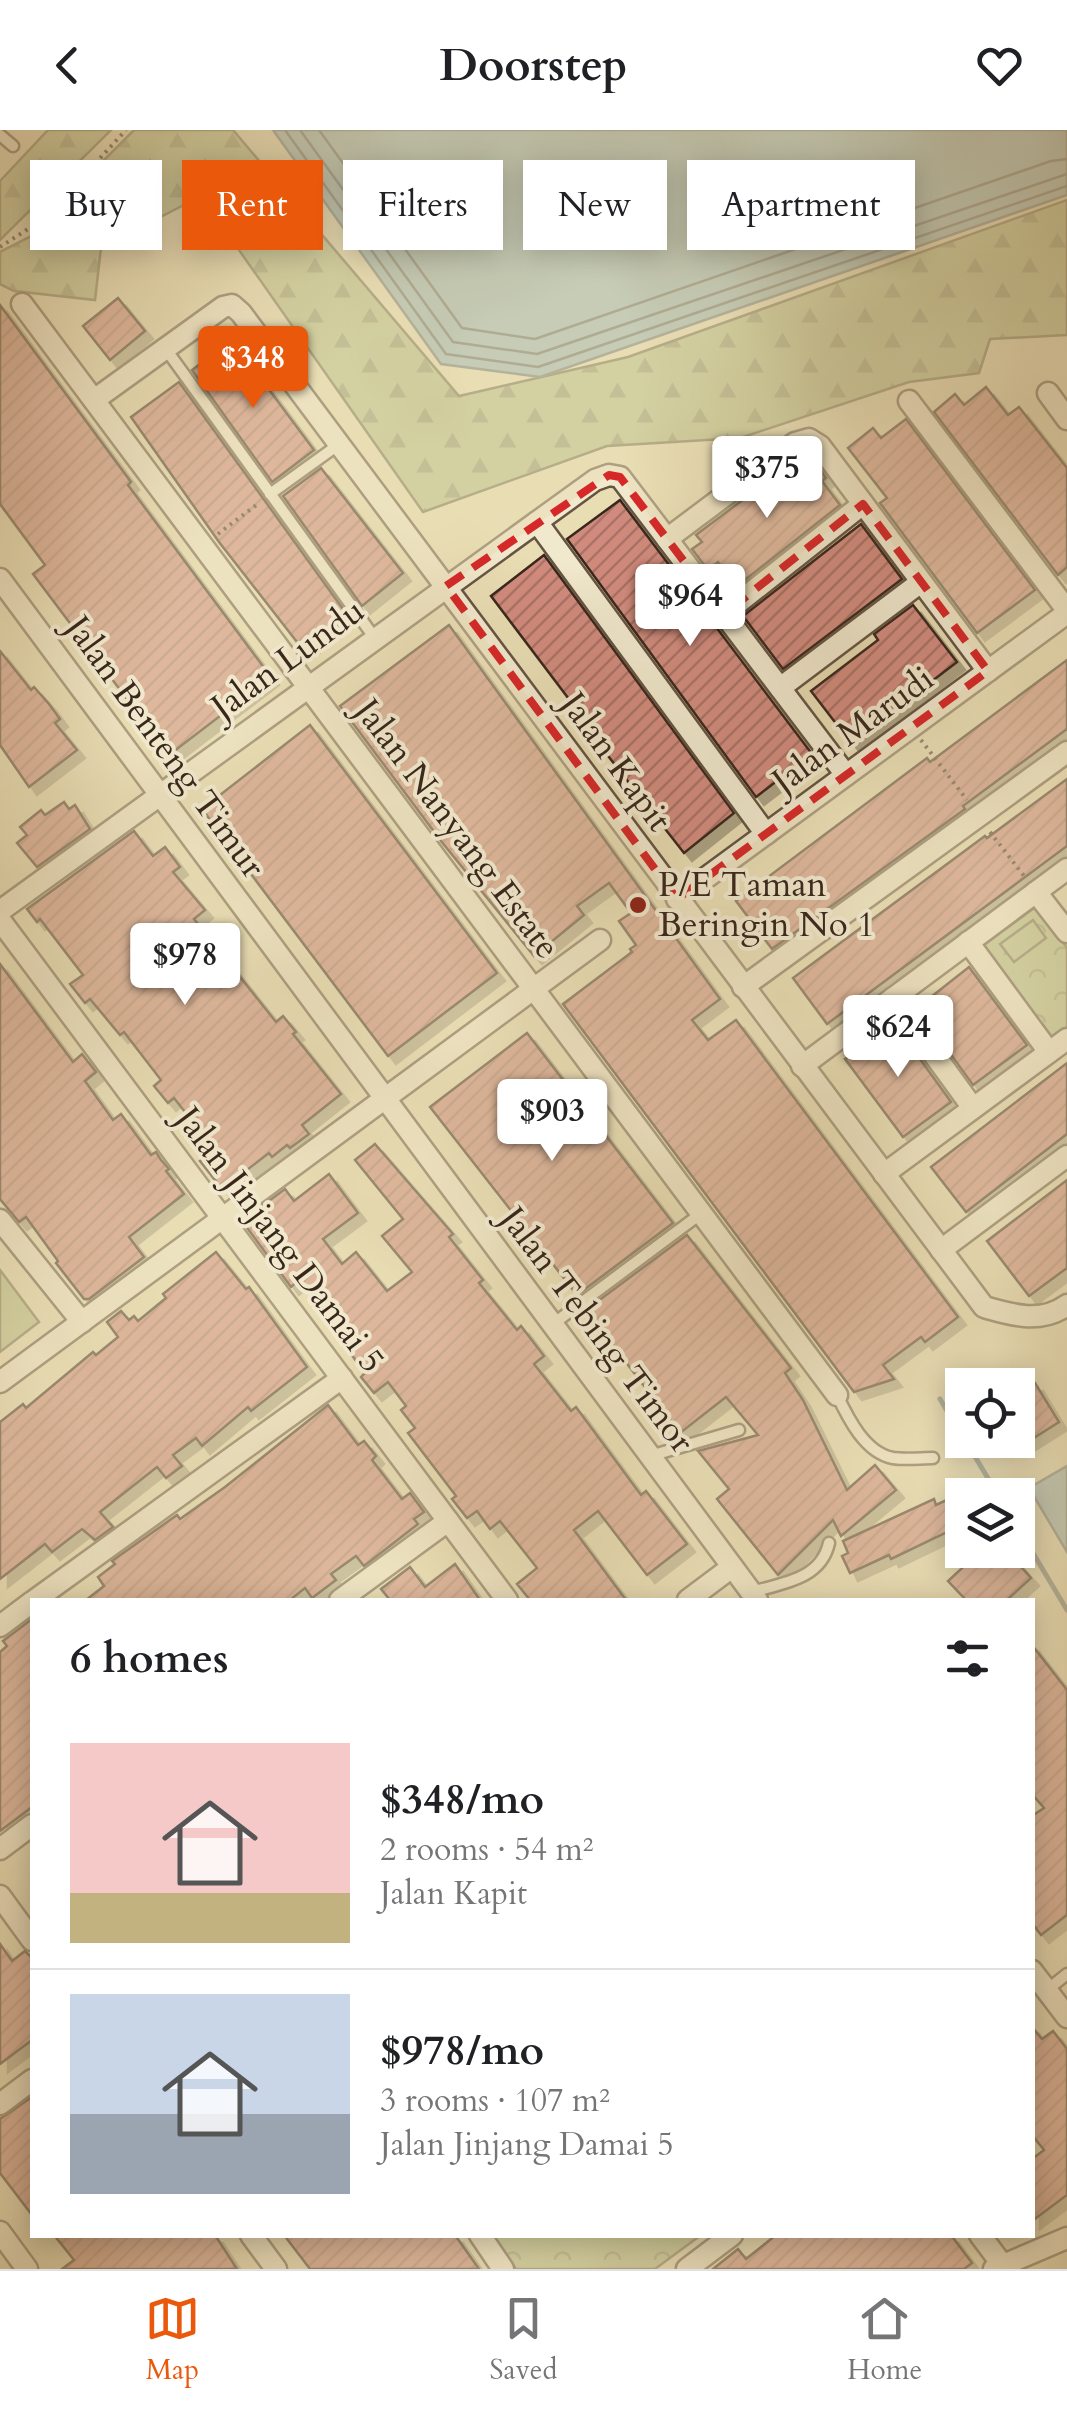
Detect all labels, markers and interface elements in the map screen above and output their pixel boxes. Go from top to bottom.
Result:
text: Doorstep [439,35,628,96]
icon: back [40,38,95,93]
icon: heart [972,38,1027,93]
chip: Buy [30,160,162,250]
chip: Rent [182,160,323,250]
chip: Filters [343,160,503,250]
chip: New [523,160,667,250]
chip: Apartment [687,160,915,250]
pin: $348 [194,326,312,411]
text: $348 [220,336,286,380]
pin: $375 [708,436,826,521]
text: $375 [734,446,800,490]
pin: $964 [631,564,749,649]
text: $964 [657,574,723,618]
street label: Jalan Lundu [198,587,374,734]
street label: Jalan Benteng Timur [51,602,276,888]
street label: Jalan Marudi [758,655,943,808]
street label: Jalan Kapit [546,679,683,841]
street label: Jalan Nanyang Estate [340,685,571,969]
place label: P/E Taman Beringin No 1 [658,861,875,949]
marker: P/E Taman Beringin No 1 [627,894,649,916]
pin: $978 [126,923,244,1008]
text: $978 [152,933,218,977]
pin: $624 [839,995,957,1080]
text: $624 [865,1005,931,1049]
pin: $903 [493,1079,611,1164]
text: $903 [519,1089,585,1133]
street label: Jalan Jinjang Damai 5 [161,1093,396,1383]
street label: Jalan Tebing Timor [486,1193,705,1463]
map controls [945,1368,1035,1568]
button: locate [945,1368,1035,1458]
button: layers [945,1478,1035,1568]
text: 6 homes [70,1630,228,1687]
icon: filters [940,1631,995,1686]
text: $348/mo [380,1771,544,1828]
icon: home [150,1783,270,1903]
text: 2 rooms · 54 m² [380,1828,593,1872]
text: Jalan Kapit [380,1872,527,1916]
text: $978/mo [380,2022,544,2079]
icon: home [150,2034,270,2154]
text: 3 rooms · 107 m² [380,2079,610,2123]
text: Jalan Jinjang Damai 5 [380,2123,674,2167]
tab: Map [145,2291,200,2389]
tab: Saved [490,2291,557,2389]
tab: Home [847,2291,922,2389]

